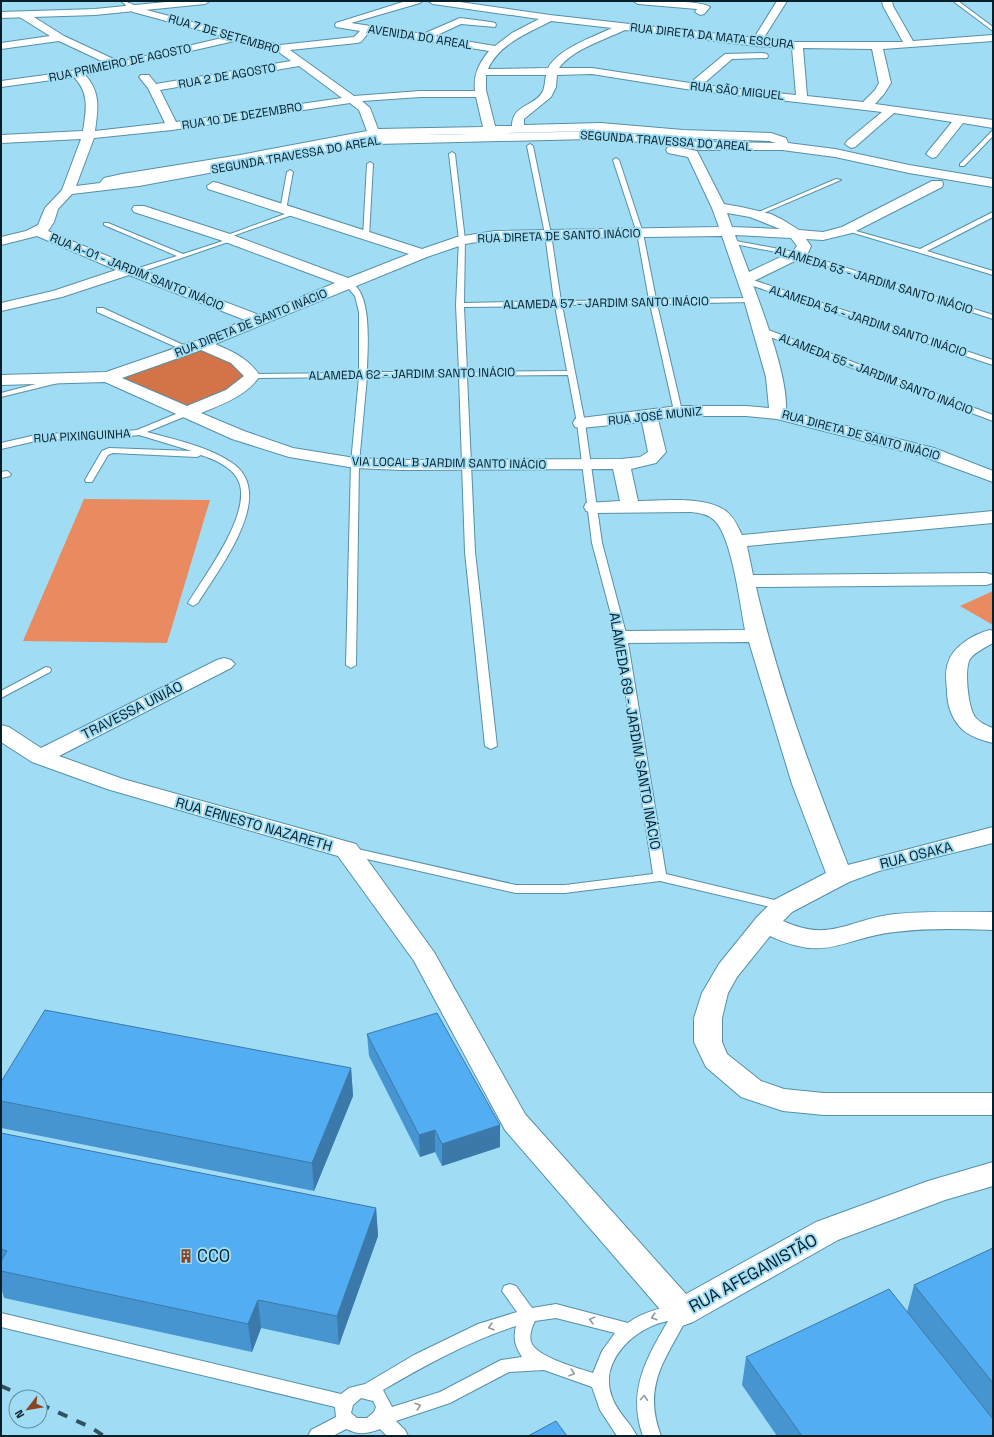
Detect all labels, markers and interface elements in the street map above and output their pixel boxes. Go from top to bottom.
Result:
street label: RUA 7 DE SETEMBRO [166,10,282,58]
street label: RUA DIRETA DA MATA ESCURA [629,19,795,53]
street label: AVENIDA DO AREAL [367,21,474,53]
street label: RUA PRIMEIRO DE AGOSTO [47,40,193,86]
street label: RUA 2 DE AGOSTO [177,60,277,92]
street label: RUA SÃO MIGUEL [689,78,785,104]
street label: RUA 10 DE DEZEMBRO [181,99,303,133]
street label: SEGUNDA TRAVESSA DO AREAL [580,127,753,155]
street label: SEGUNDA TRAVESSA DO AREAL [210,132,382,178]
street label: RUA DIRETA DE SANTO INÁCIO [477,225,641,247]
street label: RUA A-01 - JARDIM SANTO INÁCIO [48,230,226,314]
street label: ALAMEDA 53 - JARDIM SANTO INÁCIO [773,242,975,318]
street label: ALAMEDA 54 - JARDIM SANTO INÁCIO [767,281,969,361]
street label: RUA DIRETA DE SANTO INÁCIO [172,285,330,361]
street label: ALAMEDA 57 - JARDIM SANTO INÁCIO [503,293,709,313]
street label: ALAMEDA 55 - JARDIM SANTO INÁCIO [777,330,975,418]
street label: ALAMEDA 62 - JARDIM SANTO INÁCIO [309,364,515,384]
street label: RUA JOSÉ MUNIZ [607,403,703,429]
street label: RUA DIRETA DE SANTO INÁCIO [780,406,942,464]
street label: RUA PIXINGUINHA [33,425,131,447]
street label: VIA LOCAL B JARDIM SANTO INÁCIO [352,453,546,473]
street label: ALAMEDA 69 - JARDIM SANTO INÁCIO [605,611,665,851]
street label: TRAVESSA UNIÃO [78,677,186,743]
street label: RUA ERNESTO NAZARETH [174,793,334,855]
street label: RUA OSAKA [878,837,954,873]
street label: RUA AFEGANISTÃO [685,1229,821,1317]
place label: CCO [197,1245,230,1267]
building icon: CCO [178,1248,194,1264]
one-way arrow [651,1312,658,1321]
one-way arrow [588,1316,595,1325]
one-way arrow [488,1322,495,1331]
one-way arrow [568,1368,575,1377]
north arrow [8,1389,48,1429]
one-way arrow [640,1395,649,1401]
one-way arrow [414,1403,421,1411]
text: N [12,1407,27,1421]

